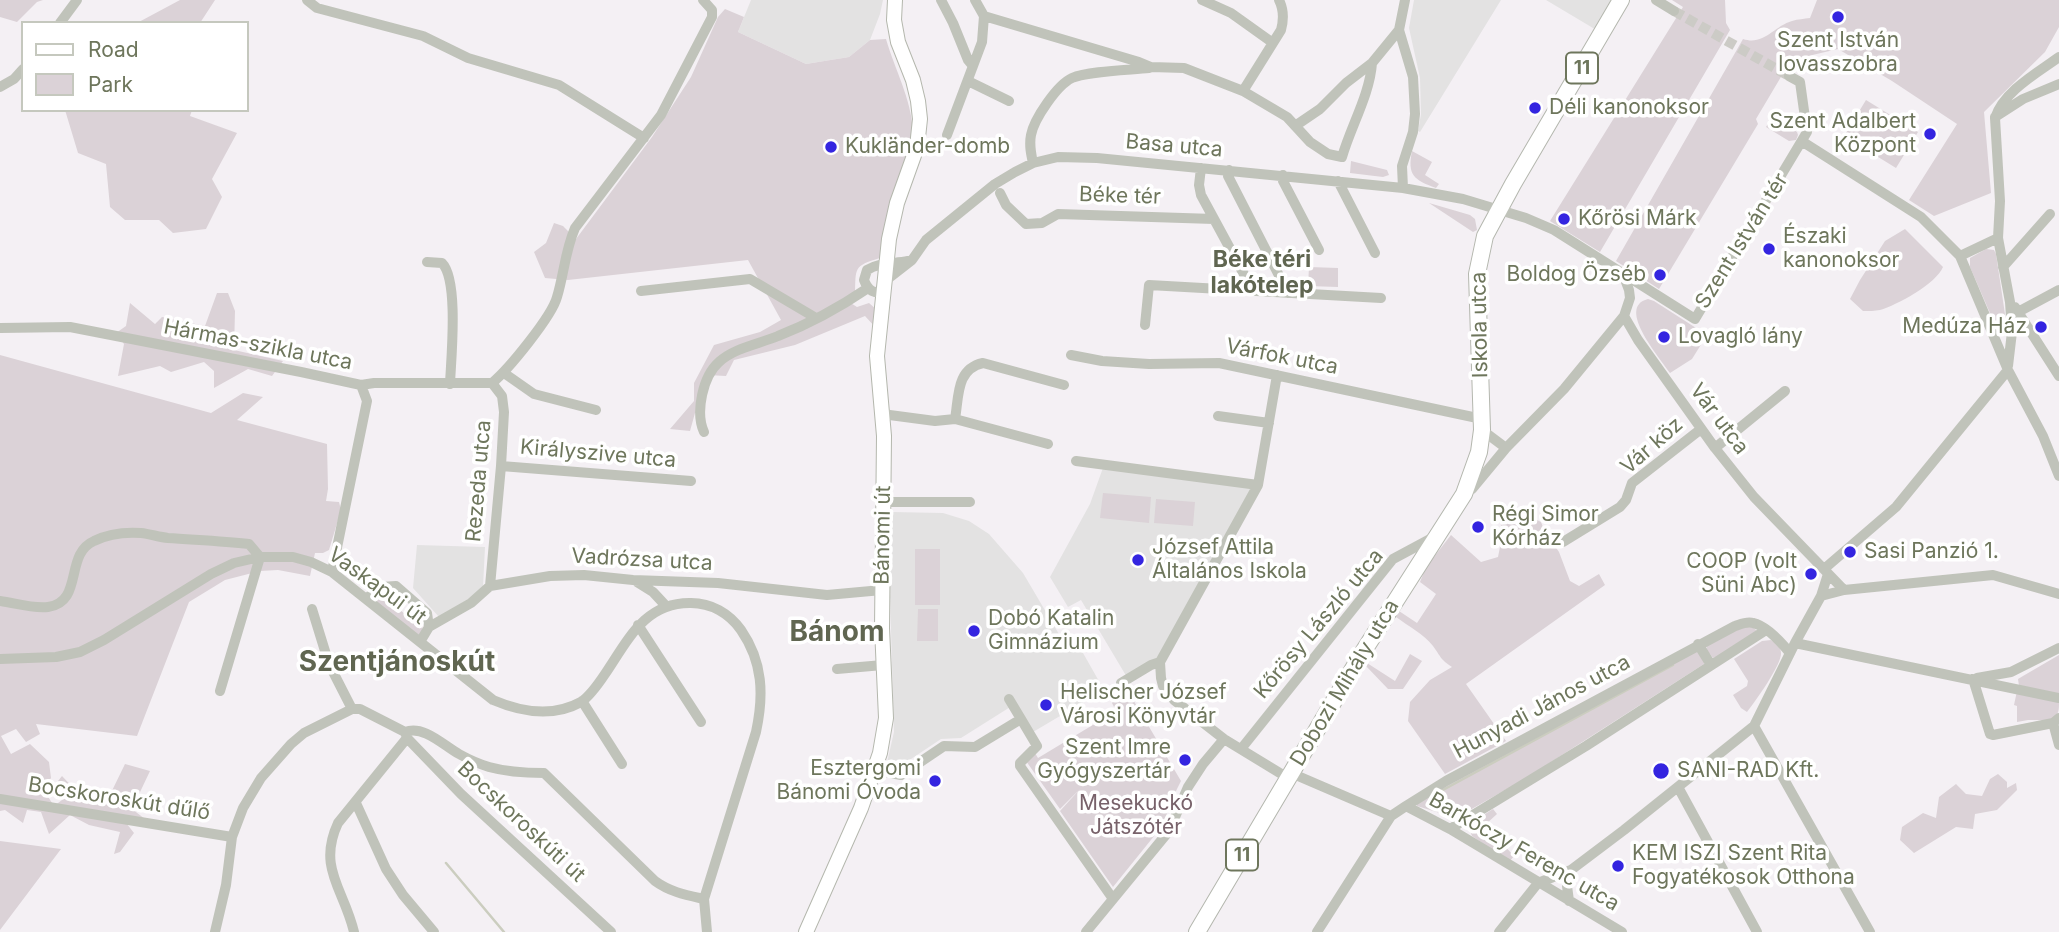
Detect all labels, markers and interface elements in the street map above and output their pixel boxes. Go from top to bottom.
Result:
marker: Szent István lovasszobra [1830,9,1846,25]
legend [21,21,248,112]
place label: Szent István lovasszobra [1777,28,1899,78]
text: Road [88,37,139,62]
road number: 11 [1566,52,1598,83]
text: Park [88,72,133,97]
place label: Déli kanonoksor [1549,95,1709,121]
marker: Déli kanonoksor [1527,100,1543,116]
place label: Szent Adalbert Központ [1769,109,1916,159]
marker: Szent Adalbert Központ [1922,126,1938,142]
street label: Basa utca [1124,129,1224,163]
place label: Kukländer-domb [845,134,1010,160]
marker: Kukländer-domb [823,139,839,155]
street label: Szent István tér [1690,169,1794,313]
street label: Béke tér [1079,182,1161,210]
place label: Kőrösi Márk [1578,206,1697,232]
marker: Kőrösi Márk [1556,211,1572,227]
place label: Északi kanonoksor [1783,224,1899,274]
marker: Északi kanonoksor [1761,241,1777,257]
district label: Béke téri lakótelep [1211,246,1313,300]
place label: Boldog Özséb [1507,262,1646,288]
marker: Boldog Özséb [1652,267,1668,283]
street label: Iskola utca [1466,272,1494,378]
street label: Hármas-szikla utca [161,314,355,376]
place label: Medúza Ház [1902,314,2027,340]
marker: Medúza Ház [2033,319,2049,335]
place label: Lovagló lány [1678,324,1803,350]
marker: Lovagló lány [1656,329,1672,345]
street label: Várfok utca [1224,334,1340,380]
street label: Vár utca [1684,379,1754,459]
street label: Vár köz [1616,412,1688,480]
street label: Rezeda utca [461,419,497,543]
street label: Királyszive utca [519,435,677,473]
street label: Bánomi út [870,485,896,585]
place label: Régi Simor Kórház [1492,502,1599,552]
marker: Régi Simor Kórház [1470,519,1486,535]
place label: József Attila Általános Iskola [1152,535,1307,585]
place label: Sasi Panzió 1. [1864,539,1999,565]
street label: Vaskapui út [323,542,431,630]
street label: Vadrózsa utca [571,544,713,576]
street label: Kőrösy László utca [1249,544,1389,704]
marker: Sasi Panzió 1. [1842,544,1858,560]
place label: COOP (volt Süni Abc) [1686,549,1797,599]
marker: József Attila Általános Iskola [1130,552,1146,568]
marker: COOP (volt Süni Abc) [1803,566,1819,582]
street label: Dobozi Mihály utca [1285,595,1405,771]
place label: Dobó Katalin Gimnázium [988,606,1114,656]
district label: Bánom [790,616,884,650]
marker: Dobó Katalin Gimnázium [966,623,982,639]
district label: Szentjánoskút [299,646,495,680]
street label: Hunyadi János utca [1449,650,1635,764]
place label: Helischer József Városi Könyvtár [1060,680,1227,730]
marker: Helischer József Városi Könyvtár [1038,697,1054,713]
place label: Szent Imre Gyógyszertár [1037,735,1171,785]
marker: Szent Imre Gyógyszertár [1177,752,1193,768]
street label: Bocskoroskúti út [452,756,590,888]
place label: Esztergomi Bánomi Óvoda [776,756,921,806]
place label: SANI-RAD Kft. [1677,758,1819,784]
marker: SANI-RAD Kft. [1651,761,1671,781]
street label: Bocskoroskút dűlő [26,772,212,826]
marker: Esztergomi Bánomi Óvoda [927,773,943,789]
street label: Barkóczy Ferenc utca [1424,787,1624,917]
park label: Mesekuckó Játszótér [1079,791,1193,841]
road number: 11 [1226,840,1258,870]
place label: KEM ISZI Szent Rita Fogyatékosok Otthona [1632,841,1855,891]
marker: KEM ISZI Szent Rita Fogyatékosok Otthona [1610,858,1626,874]

